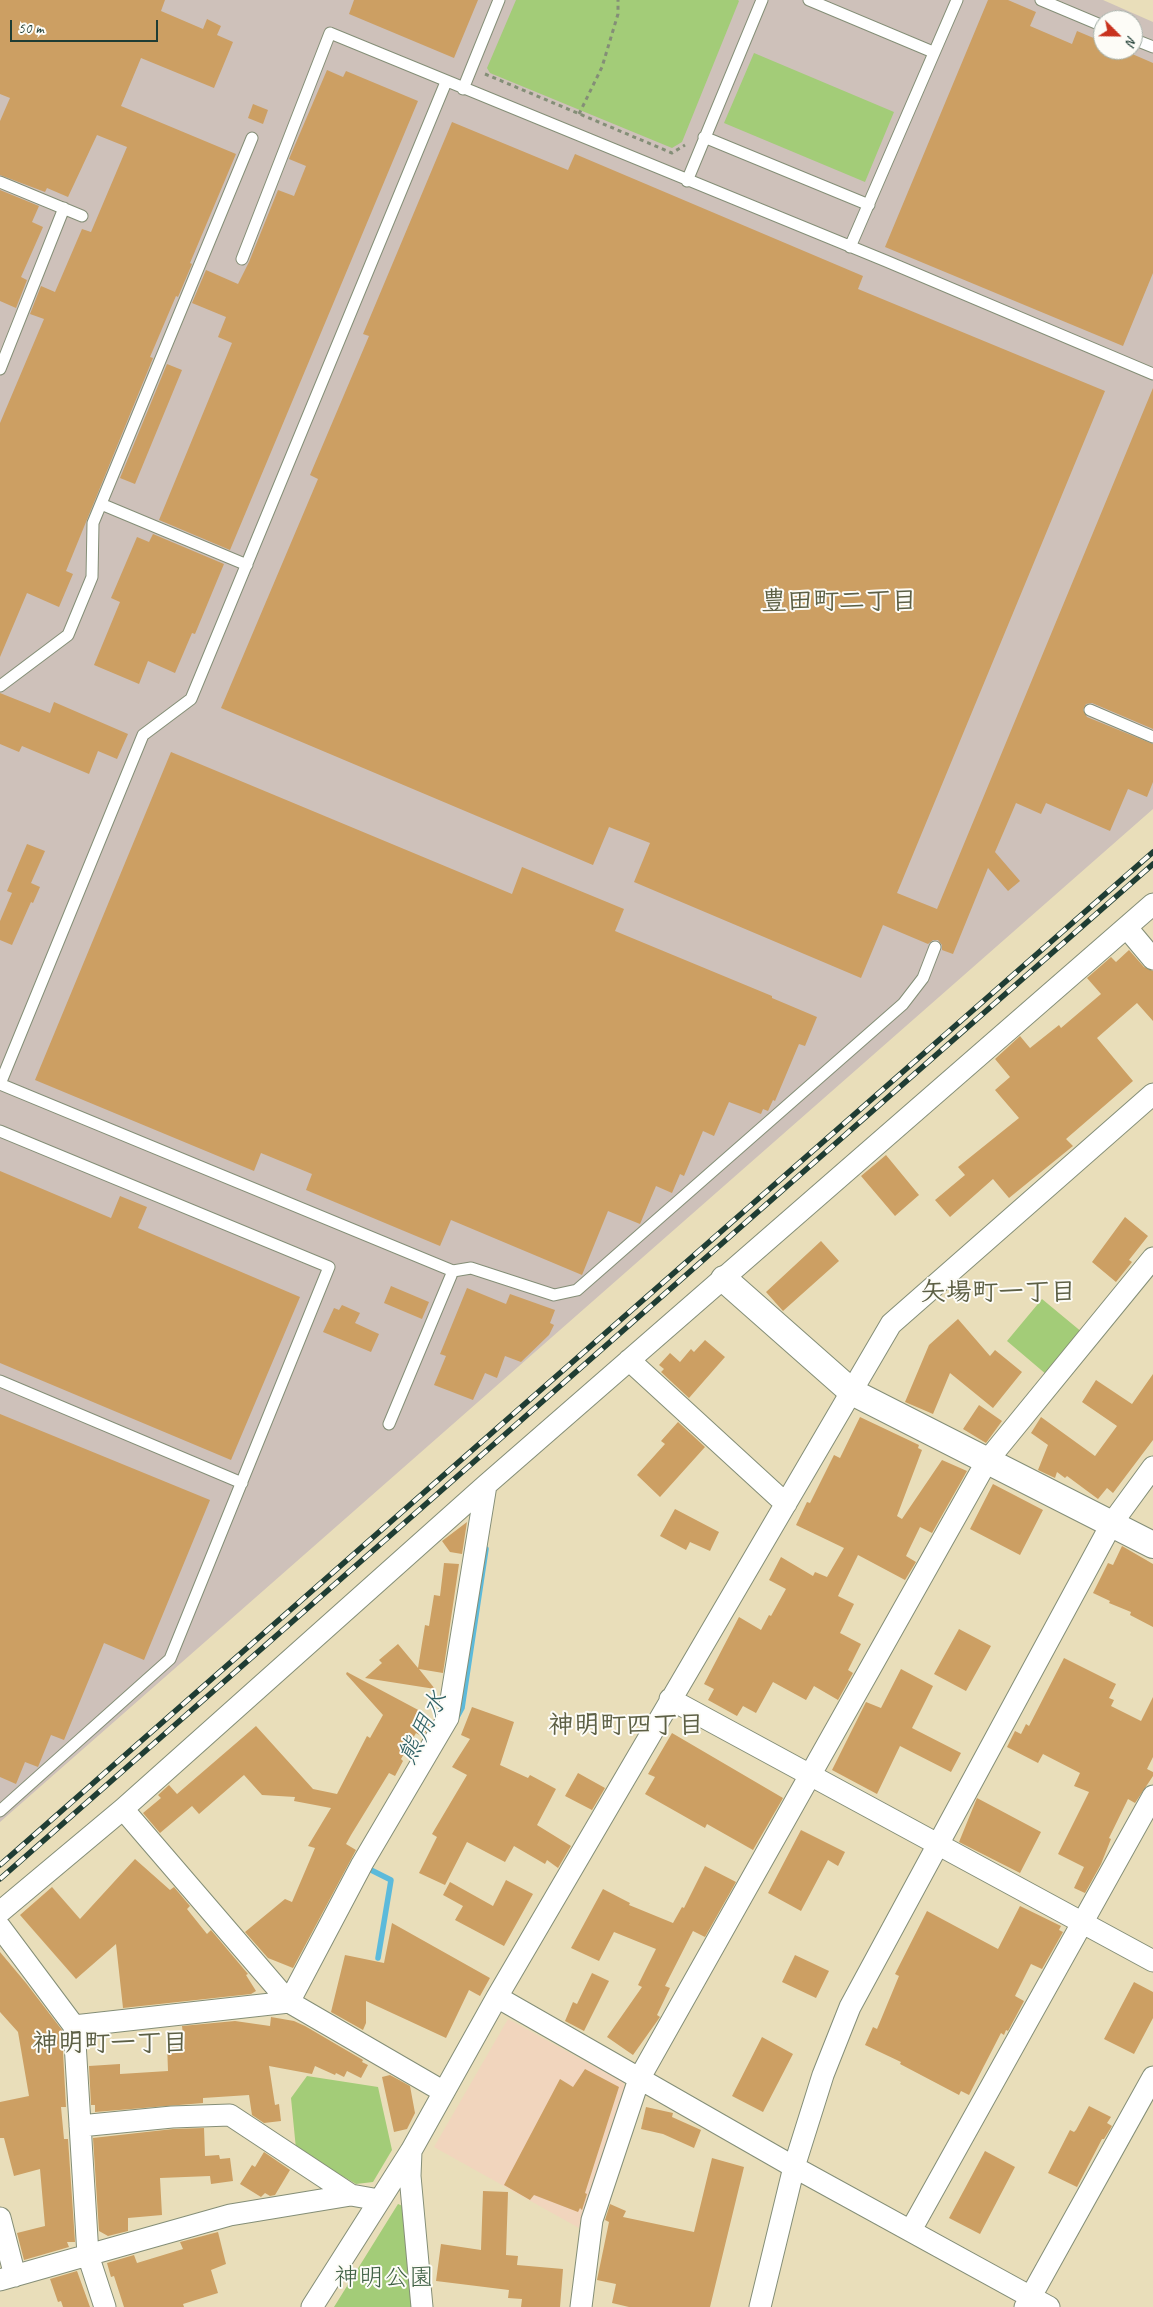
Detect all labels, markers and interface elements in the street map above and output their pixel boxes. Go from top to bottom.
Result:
scale bar [12,10,160,42]
north arrow [1093,10,1143,60]
text: 50 m [18,19,44,38]
text: N [1122,33,1141,48]
district label: 豊田町二丁目 [761,586,917,618]
district label: 矢場町一丁目 [920,1277,1076,1309]
water label: 熊用水 [392,1686,456,1770]
district label: 神明町四丁目 [548,1710,704,1742]
district label: 神明町一丁目 [32,2028,188,2060]
park label: 神明公園 [334,2263,434,2293]

